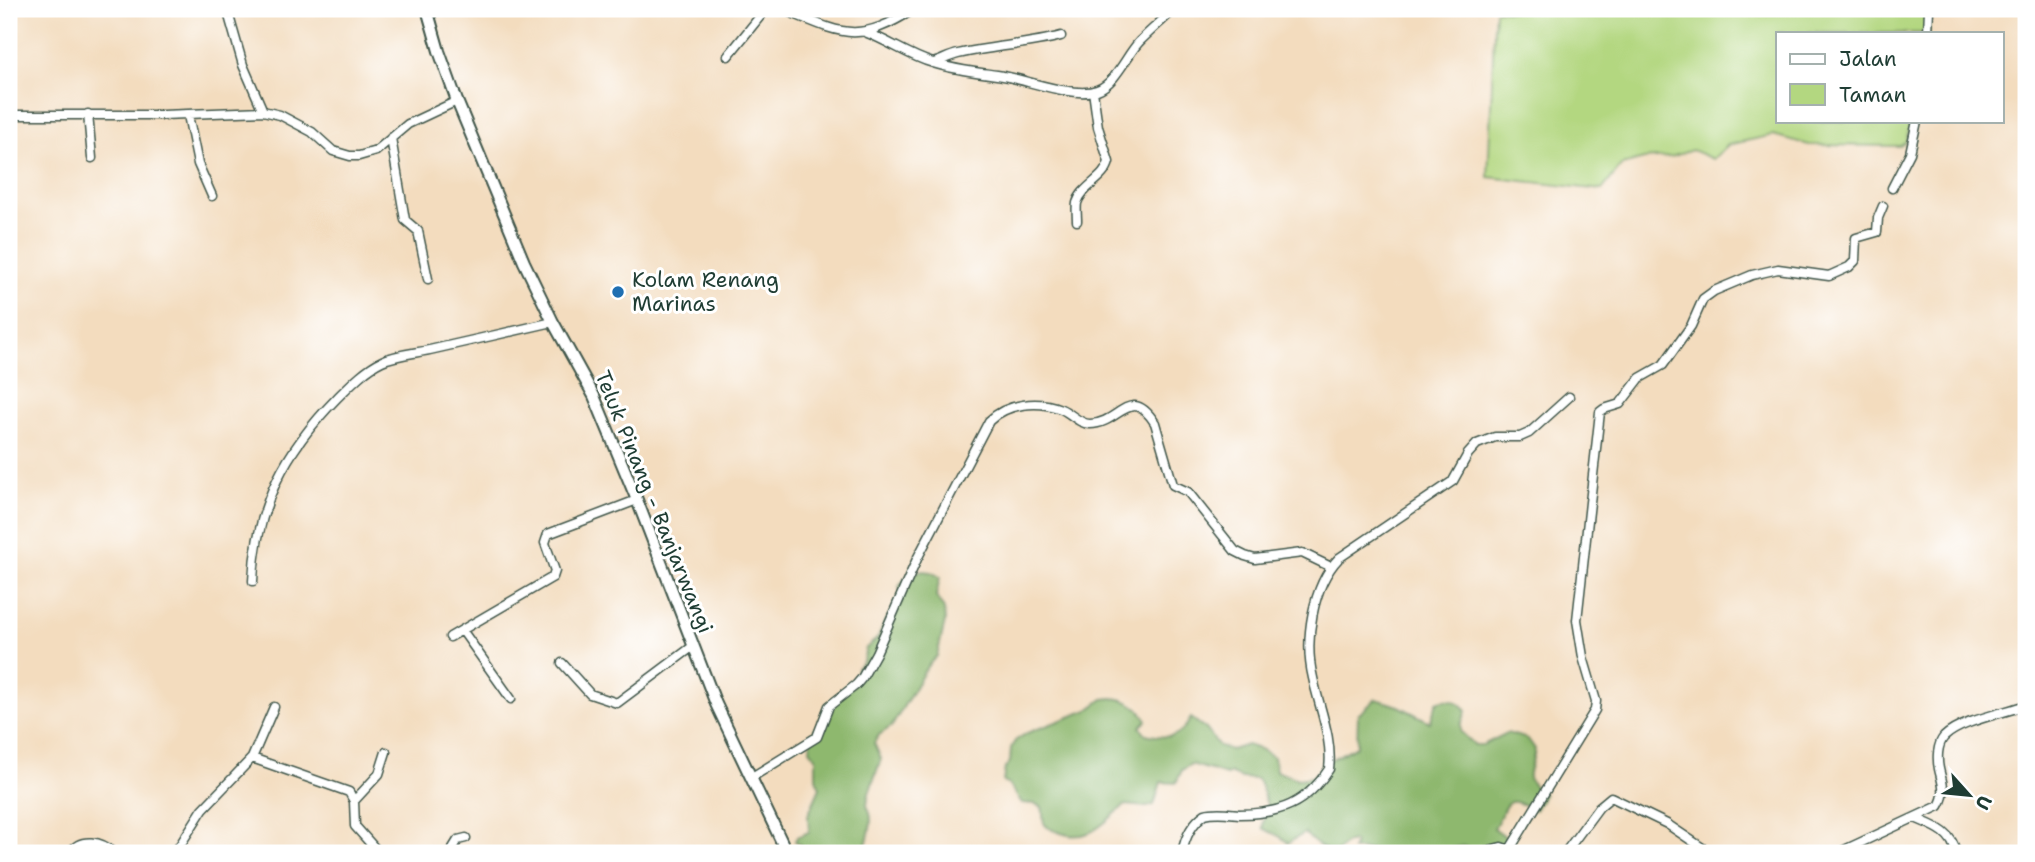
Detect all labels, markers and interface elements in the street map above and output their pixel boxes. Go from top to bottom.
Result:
legend [1776,32,2004,122]
text: Jalan [1839,45,1897,73]
text: Taman [1839,81,1907,109]
place label: Kolam Renang Marinas [632,266,779,318]
marker: Kolam Renang Marinas [610,284,626,300]
street label: Teluk Pinang - Banjarwangi [588,366,720,638]
north arrow [1934,760,2004,830]
text: U [1970,791,1998,814]

